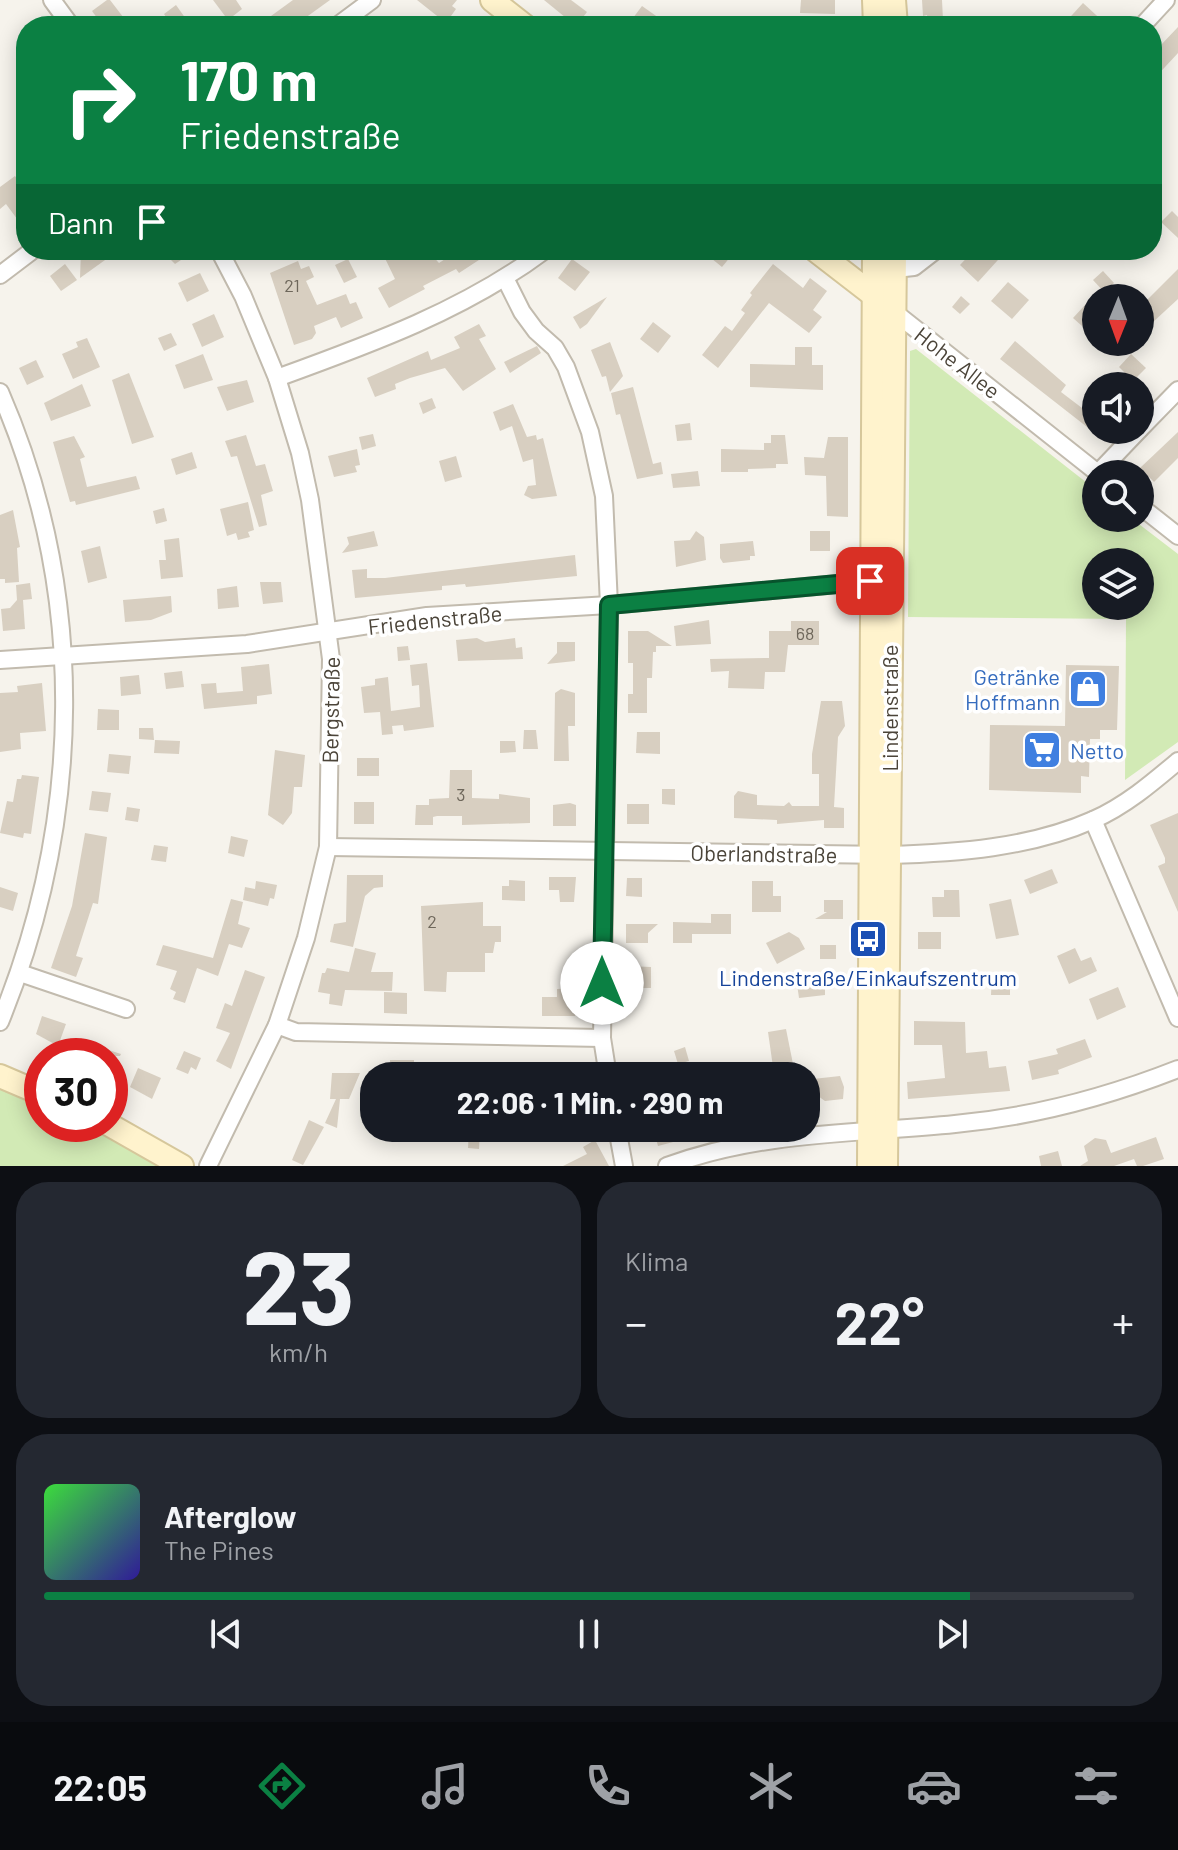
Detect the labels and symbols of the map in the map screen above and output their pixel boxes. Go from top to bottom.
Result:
house number: 21 [284,274,300,296]
north arrow [1082,284,1154,356]
street label: Hohe Allee [910,321,1006,403]
pin [836,547,904,615]
street label: Friedenstraße [367,599,503,639]
house number: 68 [796,622,814,644]
street label: Lindenstraße [876,644,902,772]
street label: Bergstraße [316,656,344,764]
place label: Getränke Hoffmann [965,663,1060,714]
shop icon: Getränke Hoffmann [1067,668,1109,710]
supermarket icon: Netto [1021,729,1063,771]
place label: Netto [1070,737,1124,763]
house number: 3 [456,783,466,805]
street label: Oberlandstraße [690,839,838,867]
house number: 2 [427,910,437,932]
bus stop icon: Lindenstraße/Einkaufszentrum [847,918,889,960]
position arrow [560,941,644,1025]
place label: Lindenstraße/Einkaufszentrum [719,964,1017,990]
speed limit sign: 30 [24,1038,128,1142]

